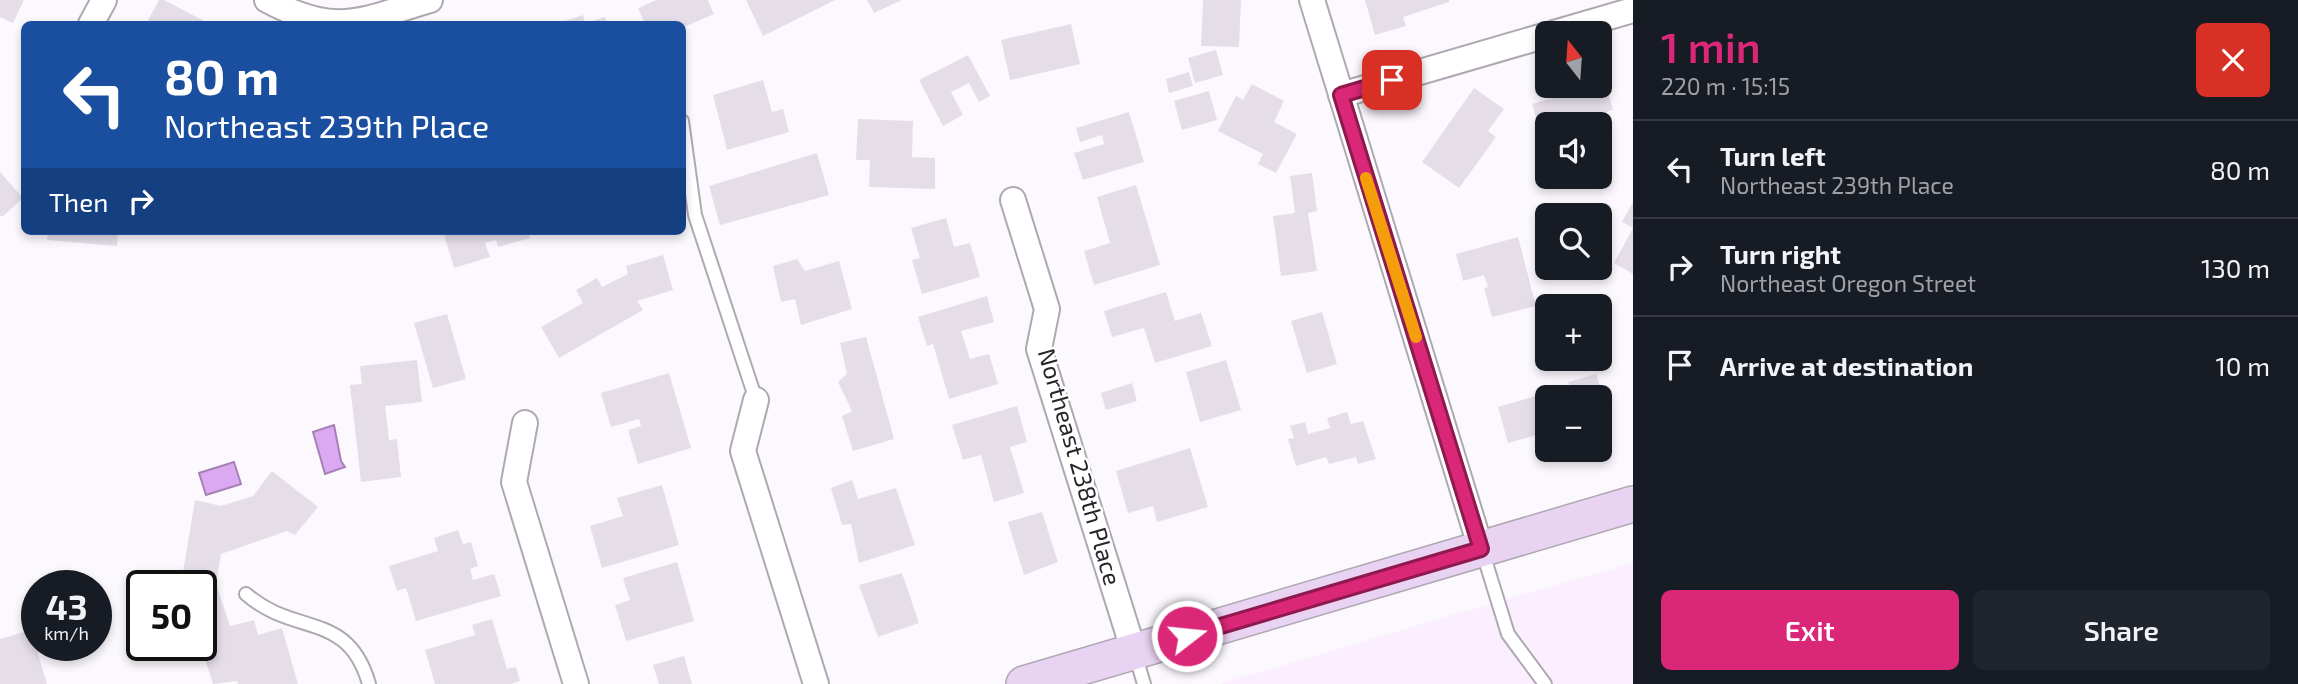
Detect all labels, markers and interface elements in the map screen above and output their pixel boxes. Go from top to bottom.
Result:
north arrow [1535,21,1612,98]
map controls [1535,21,1612,462]
text: 1 min [1661,21,1761,71]
button: close [2196,23,2270,97]
text: 80 m [164,46,279,105]
icon: left [49,49,140,140]
pin [1362,50,1422,110]
icon: arrive [1373,61,1411,99]
text: 220 m · 15:15 [1661,72,1790,100]
text: Northeast 239th Place [164,106,489,144]
button: sound [1535,112,1612,189]
text: Turn left [1720,140,1826,171]
icon: left [1661,150,1699,188]
text: 80 m [2210,154,2270,185]
text: Northeast 239th Place [1720,171,1954,199]
icon: right [122,182,160,220]
text: Then [49,186,108,217]
button: search [1535,203,1612,280]
text: Turn right [1720,238,1841,269]
icon: right [1661,248,1699,286]
text: 130 m [2201,252,2270,283]
text: Northeast Oregon Street [1720,269,1976,297]
button: + [1535,294,1612,371]
street label: Northeast 238th Place [1033,345,1128,588]
icon: arrive [1661,346,1699,384]
text: Arrive at destination [1720,350,1973,381]
text: 10 m [2215,350,2270,381]
button: − [1535,385,1612,462]
speed limit sign: 50 [126,570,217,661]
text: 43 [45,585,88,627]
button: Exit [1661,590,1959,670]
button: Share [1973,590,2270,670]
position arrow [1150,599,1224,673]
text: km/h [44,622,89,644]

